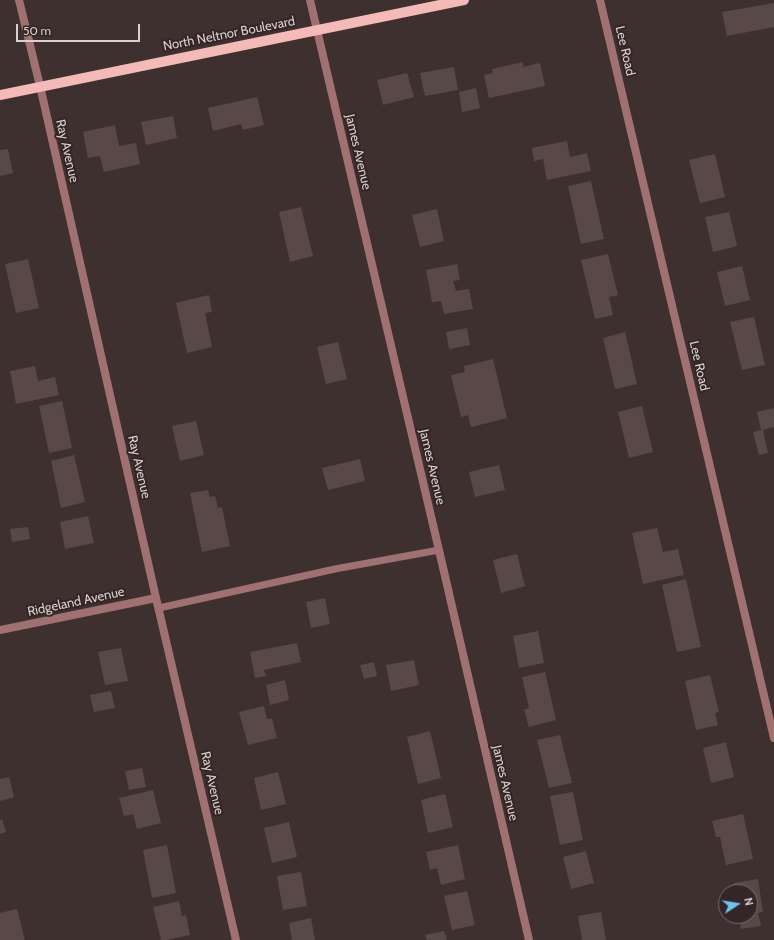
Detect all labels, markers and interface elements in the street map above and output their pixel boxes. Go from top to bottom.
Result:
street label: North Neltnor Boulevard [162,14,296,54]
scale bar [18,16,142,42]
text: 50 m [23,23,51,38]
street label: Lee Road [612,24,638,78]
street label: James Avenue [342,113,374,191]
street label: Ray Avenue [52,118,82,184]
street label: Lee Road [686,339,712,393]
street label: James Avenue [416,428,448,506]
street label: Ray Avenue [124,434,154,500]
street label: Ridgeland Avenue [26,584,126,620]
street label: James Avenue [489,744,521,822]
street label: Ray Avenue [197,750,227,816]
north arrow [718,884,758,924]
text: N [741,896,756,907]

